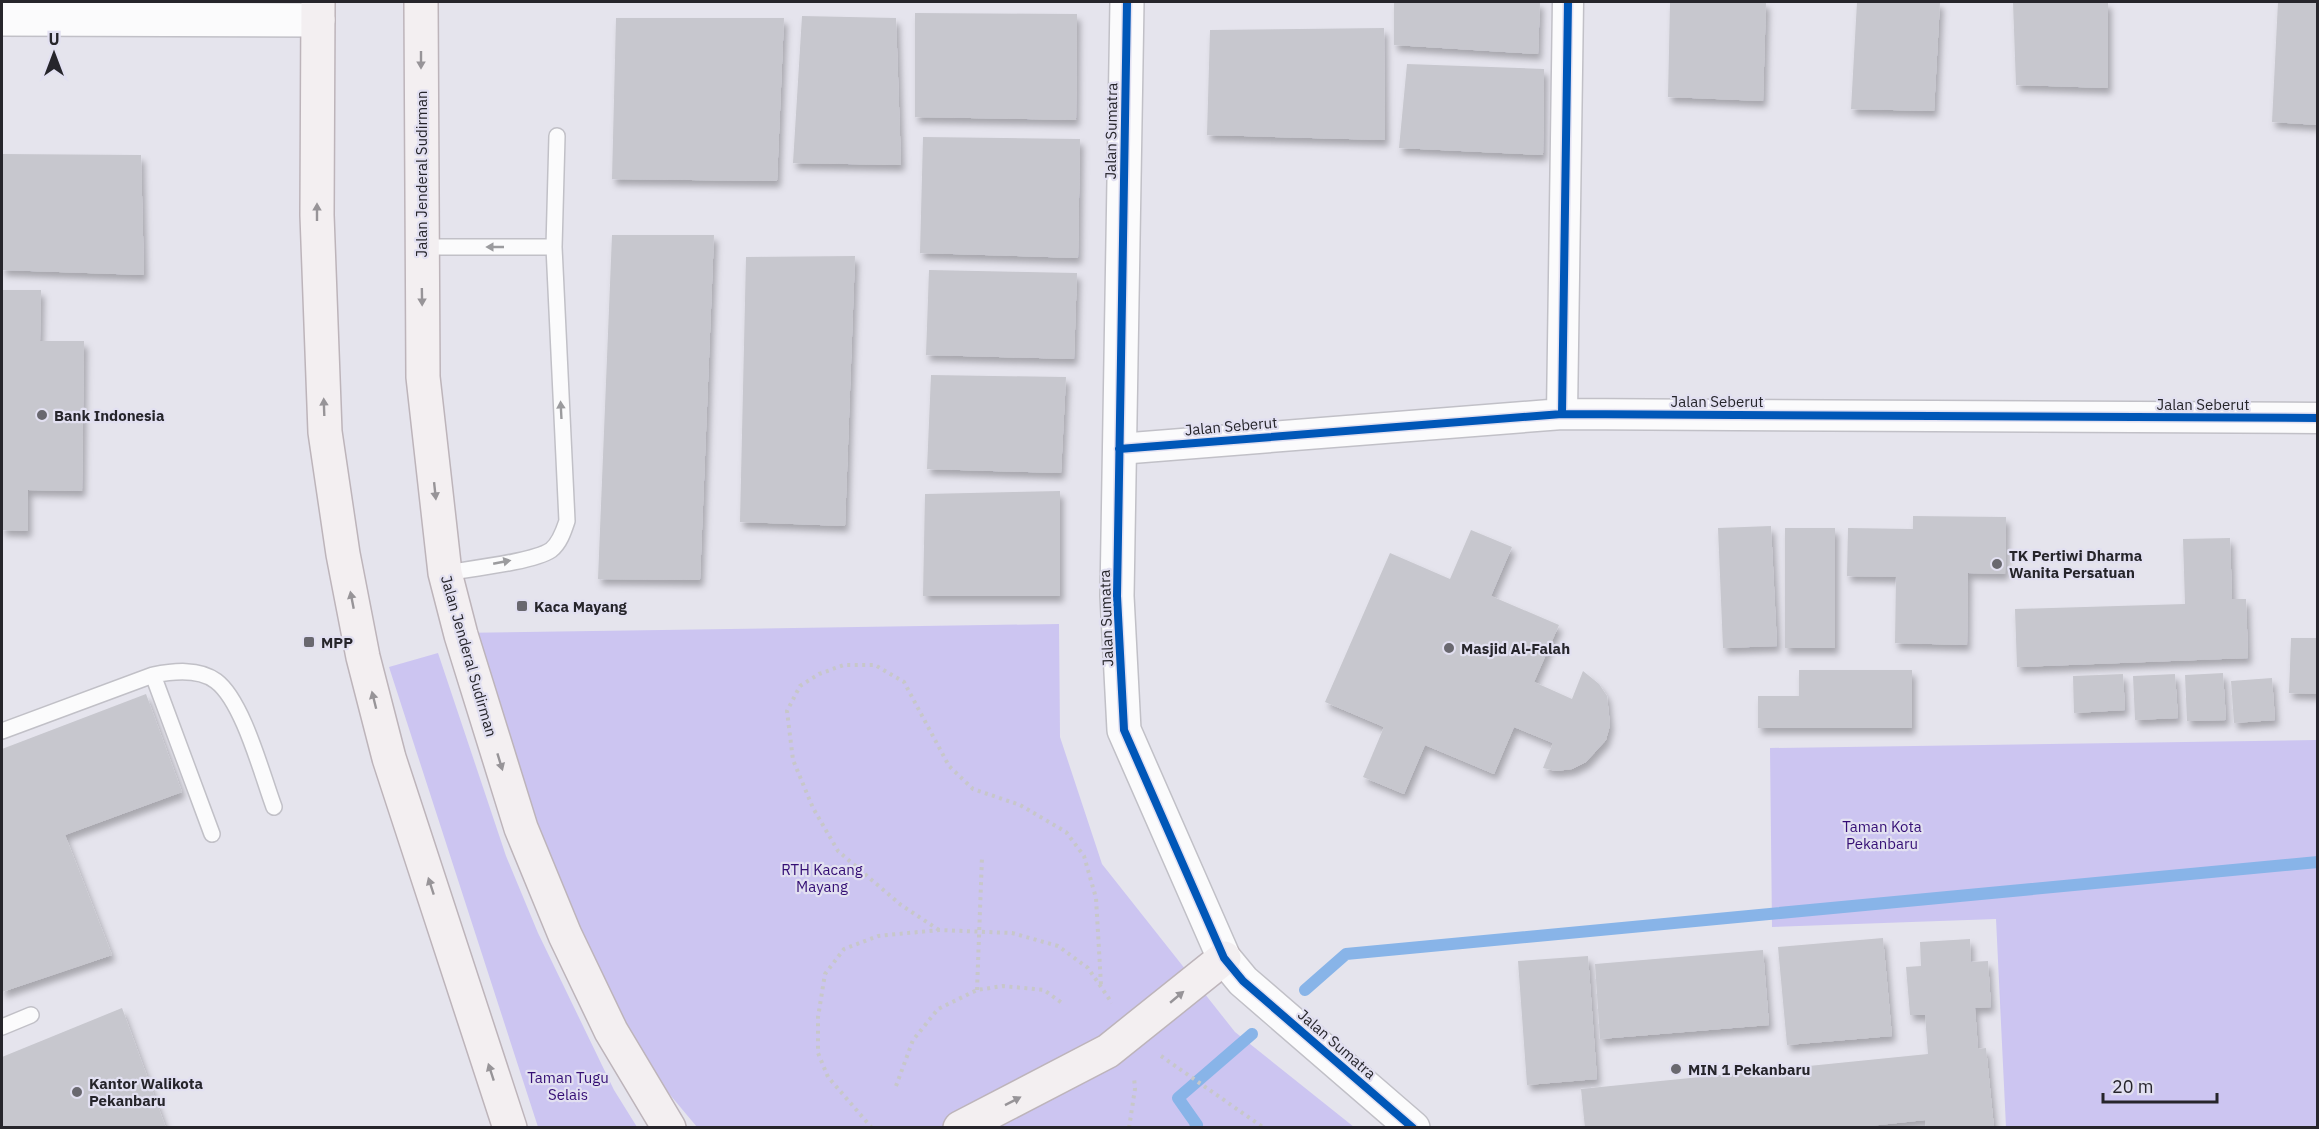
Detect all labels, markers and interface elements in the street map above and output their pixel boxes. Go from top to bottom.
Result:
north arrow [24,24,84,84]
text: U [48,29,60,49]
one-way arrow [416,50,426,69]
street label: Jalan Sumatra [1101,82,1121,180]
street label: Jalan Jenderal Sudirman [412,90,431,258]
one-way arrow [312,203,322,222]
one-way arrow [486,242,505,252]
one-way arrow [417,287,427,306]
street label: Jalan Seberut [1671,392,1764,411]
street label: Jalan Seberut [2157,395,2250,414]
one-way arrow [319,397,329,416]
one-way arrow [557,400,566,419]
place label: Bank Indonesia [54,406,165,425]
marker: Bank Indonesia [35,408,49,422]
street label: Jalan Seberut [1184,412,1278,440]
one-way arrow [430,482,440,501]
place label: TK Pertiwi Dharma Wanita Persatuan [2009,546,2143,582]
one-way arrow [493,557,512,566]
marker: TK Pertiwi Dharma Wanita Persatuan [1990,557,2004,571]
street label: Jalan Sumatra [1095,569,1117,667]
street label: Jalan Jenderal Sudirman [437,573,501,739]
one-way arrow [347,590,356,609]
place label: Kaca Mayang [534,597,628,616]
marker: Kaca Mayang [515,599,529,613]
place label: MPP [321,633,353,652]
marker: MPP [302,635,316,649]
place label: Masjid Al-Falah [1461,639,1570,658]
marker: Masjid Al-Falah [1442,641,1456,655]
one-way arrow [369,691,379,709]
one-way arrow [496,753,505,771]
park label: Taman Kota Pekanbaru [1842,817,1922,853]
park label: RTH Kacang Mayang [781,860,863,896]
one-way arrow [426,877,435,895]
one-way arrow [1169,991,1184,1004]
street label: Jalan Sumatra [1294,1005,1380,1083]
place label: MIN 1 Pekanbaru [1688,1060,1810,1079]
marker: MIN 1 Pekanbaru [1669,1062,1683,1076]
one-way arrow [486,1063,496,1081]
scale bar [2103,1066,2217,1104]
park label: Taman Tugu Selais [527,1068,609,1104]
place label: Kantor Walikota Pekanbaru [89,1074,203,1110]
text: 20 m [2112,1075,2154,1098]
marker: Kantor Walikota Pekanbaru [70,1085,84,1099]
one-way arrow [1004,1097,1021,1106]

